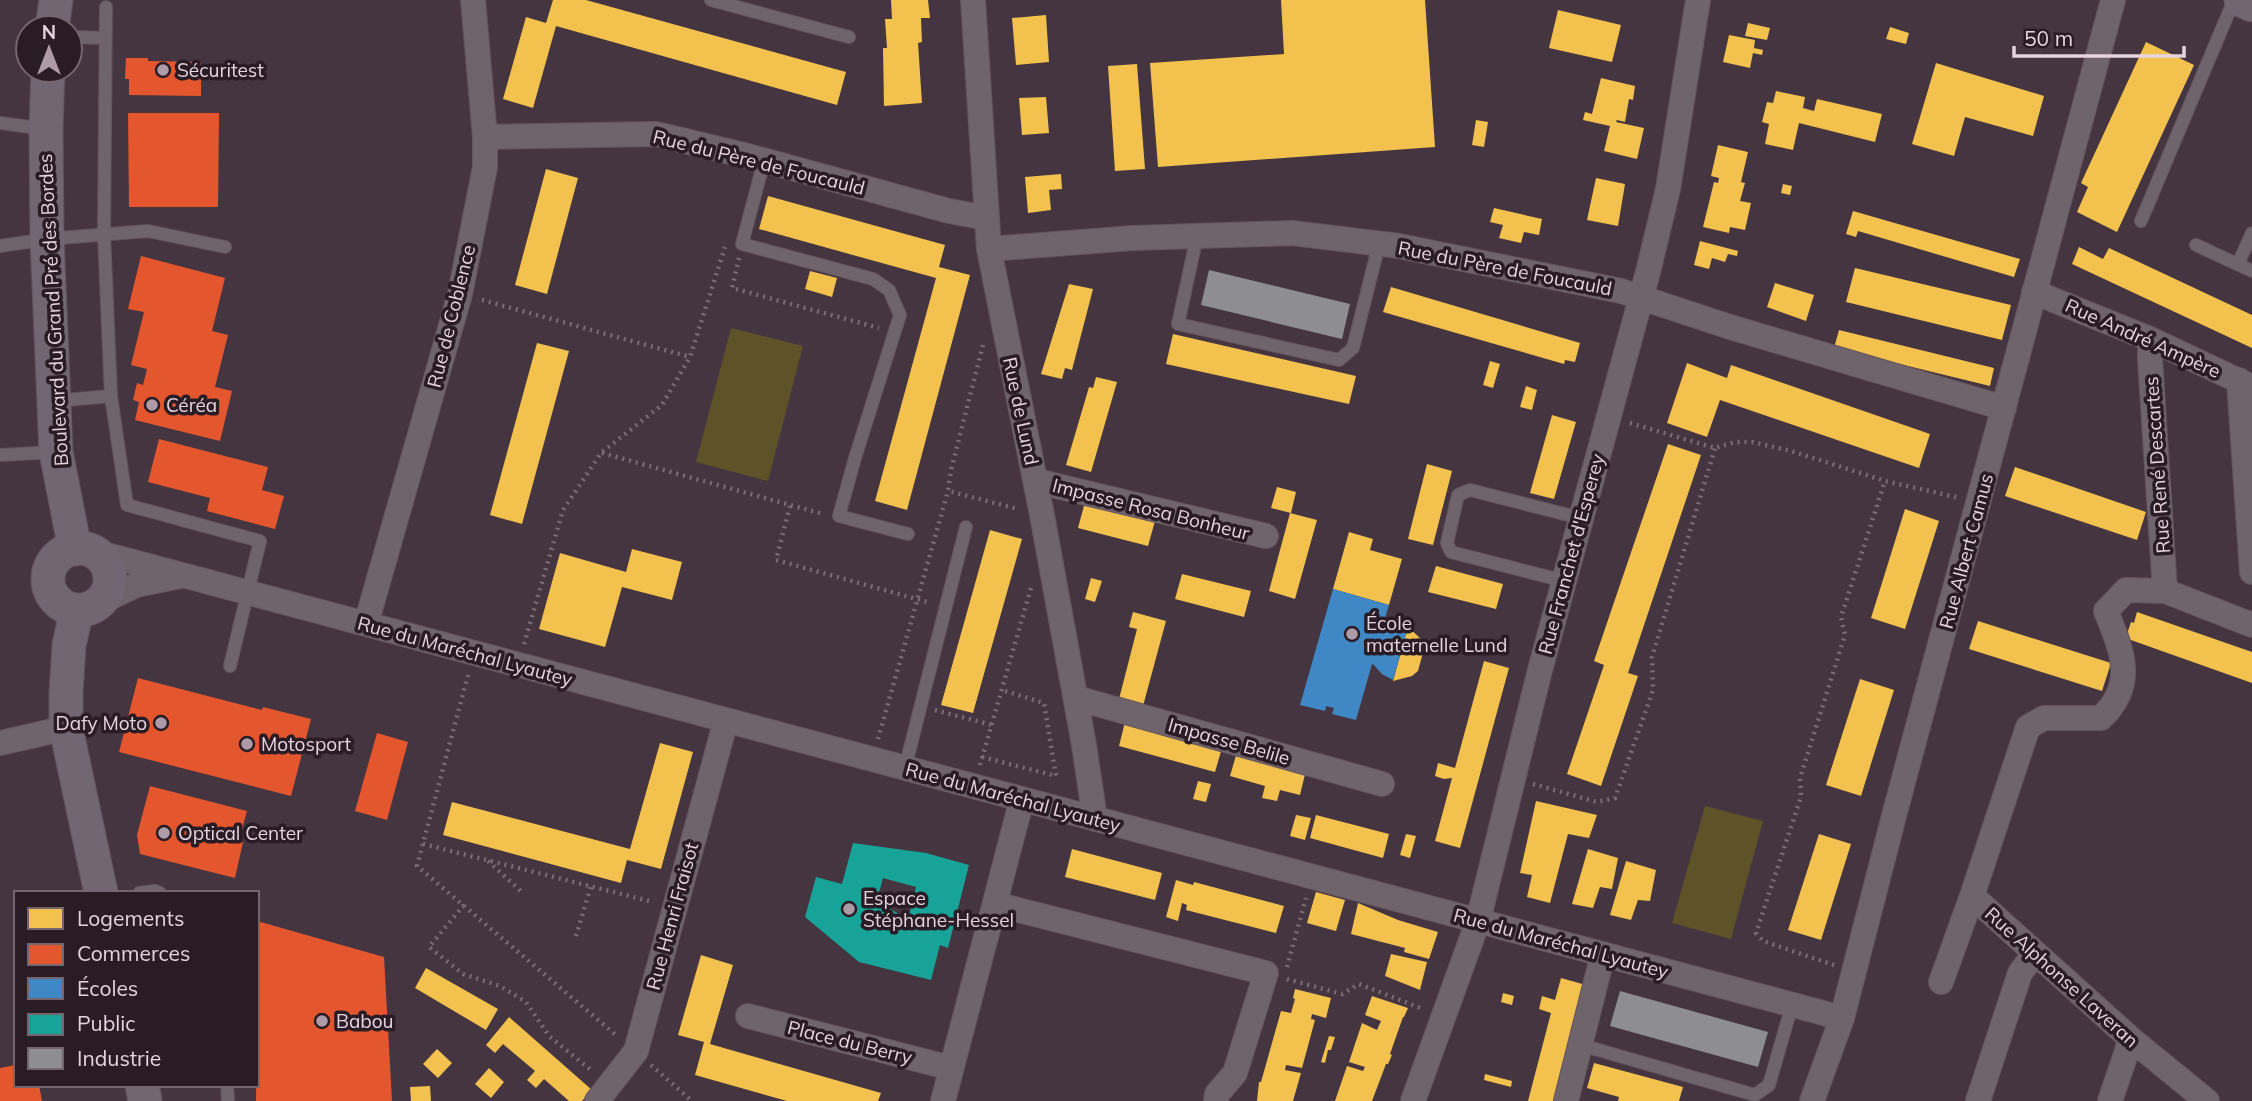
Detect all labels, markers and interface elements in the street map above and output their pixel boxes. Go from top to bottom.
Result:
north arrow [14,14,84,84]
scale bar [2014,14,2184,58]
text: N [42,20,56,44]
text: 50 m [2024,25,2073,51]
place label: Sécuritest [177,58,264,82]
marker: Sécuritest [155,62,171,78]
street label: Rue du Père de Foucauld [651,124,867,200]
street label: Boulevard du Grand Pré des Bordes [33,153,73,467]
street label: Rue du Père de Foucauld [1396,235,1614,301]
street label: Rue de Coblence [422,242,480,390]
street label: Rue André Ampère [2062,293,2224,383]
street label: Rue de Lund [998,355,1044,467]
street label: Rue René Descartes [2139,376,2175,554]
place label: Céréa [166,393,217,417]
marker: Céréa [144,397,160,413]
street label: Rue Franchet d'Esperey [1533,451,1609,657]
street label: Rue Albert Camus [1934,471,1998,631]
street label: Impasse Rosa Bonheur [1050,473,1252,545]
street label: Rue du Maréchal Lyautey [355,611,575,691]
place label: École maternelle Lund [1366,611,1507,657]
marker: École maternelle Lund [1344,626,1360,642]
place label: Dafy Moto [56,711,147,735]
street label: Impasse Belile [1165,712,1293,770]
marker: Dafy Moto [153,715,169,731]
place label: Motosport [261,732,352,756]
marker: Motosport [239,736,255,752]
street label: Rue du Maréchal Lyautey [903,757,1123,837]
place label: Optical Center [178,821,303,845]
marker: Optical Center [156,825,172,841]
street label: Rue Henri Fraisot [641,839,703,992]
place label: Espace Stéphane-Hessel [863,886,1014,932]
legend [14,891,259,1087]
marker: Espace Stéphane-Hessel [841,901,857,917]
street label: Rue Alphonse Laveran [1980,902,2144,1052]
street label: Rue du Maréchal Lyautey [1451,903,1671,983]
text: Logements [77,905,184,931]
text: Commerces [77,940,190,966]
text: Écoles [77,975,138,1001]
place label: Babou [336,1009,394,1033]
text: Public [77,1010,136,1036]
marker: Babou [314,1013,330,1029]
street label: Place du Berry [785,1015,915,1069]
text: Industrie [77,1045,161,1071]

